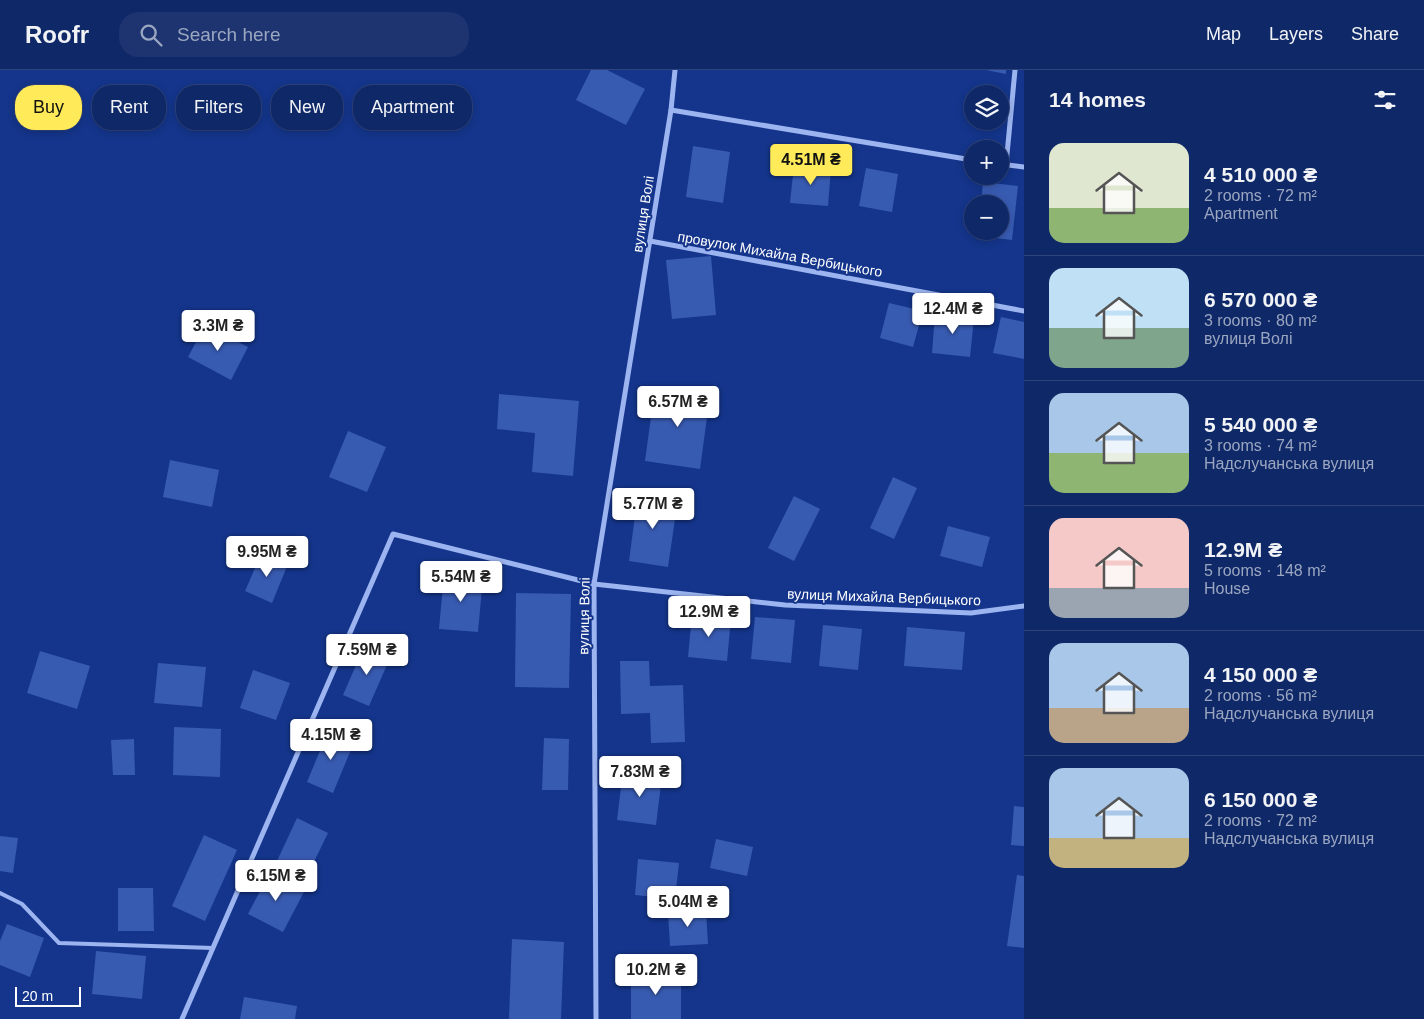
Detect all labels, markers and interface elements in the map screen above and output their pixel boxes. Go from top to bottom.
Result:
search box [119,12,469,57]
text: Roofr [25,21,89,48]
icon: search [137,21,165,49]
text: Search here [177,24,281,45]
text: Map [1206,24,1241,44]
text: Layers [1269,24,1323,44]
text: Share [1351,24,1399,44]
chip: Buy [15,85,82,130]
chip: Rent [92,85,166,130]
chip: Filters [176,85,261,130]
chip: New [271,85,343,130]
chip: Apartment [353,85,472,130]
map controls [964,85,1009,240]
button: layers [964,85,1009,130]
icon: filters [1371,86,1399,114]
text: 14 homes [1049,88,1146,111]
button: + [964,140,1009,185]
pin: 4.51M ₴ [765,144,857,186]
text: 4.51M ₴ [781,151,841,168]
icon: home [1089,163,1149,223]
text: 4 510 000 ₴ [1204,163,1317,186]
street label: вулиця Волі [629,175,657,253]
text: 2 rooms · 72 m² [1204,187,1317,204]
button: − [964,195,1009,240]
text: Apartment [1204,205,1278,222]
street label: провулок Михайла Вербицького [676,228,884,280]
icon: home [1089,288,1149,348]
text: 6 570 000 ₴ [1204,288,1317,311]
pin: 12.4M ₴ [907,292,999,335]
text: 12.4M ₴ [923,300,983,317]
pin: 3.3M ₴ [177,310,259,352]
text: 3 rooms · 80 m² [1204,312,1317,329]
text: 3.3M ₴ [193,317,243,334]
text: вулиця Волі [1204,330,1292,347]
pin: 6.57M ₴ [632,386,724,428]
text: 6.57M ₴ [648,393,708,410]
icon: home [1089,413,1149,473]
text: 5 540 000 ₴ [1204,413,1317,436]
text: 3 rooms · 74 m² [1204,437,1317,454]
text: Надслучанська вулиця [1204,455,1374,472]
pin: 5.77M ₴ [607,488,699,530]
text: 5.77M ₴ [623,495,683,512]
pin: 9.95M ₴ [221,536,313,578]
icon: home [1089,538,1149,598]
text: 12.9M ₴ [1204,538,1282,561]
text: 9.95M ₴ [237,543,297,560]
pin: 5.54M ₴ [415,560,507,603]
text: 5 rooms · 148 m² [1204,562,1326,579]
text: 5.54M ₴ [431,568,491,585]
street label: вулиця Волі [575,577,593,655]
text: House [1204,580,1250,597]
street label: вулиця Михайла Вербицького [787,586,981,608]
pin: 12.9M ₴ [663,596,755,638]
text: 12.9M ₴ [679,603,739,620]
pin: 7.59M ₴ [321,634,413,676]
text: 7.59M ₴ [337,641,397,658]
icon: home [1089,663,1149,723]
text: 4 150 000 ₴ [1204,663,1317,686]
text: 2 rooms · 56 m² [1204,687,1317,704]
text: Надслучанська вулиця [1204,705,1374,722]
pin: 4.15M ₴ [285,718,377,761]
text: 4.15M ₴ [301,726,361,743]
pin: 7.83M ₴ [594,756,686,798]
text: 7.83M ₴ [610,763,670,780]
icon: home [1089,788,1149,848]
text: 6 150 000 ₴ [1204,788,1317,811]
text: 2 rooms · 72 m² [1204,812,1317,829]
text: Надслучанська вулиця [1204,830,1374,847]
pin: 6.15M ₴ [230,860,322,902]
text: 6.15M ₴ [246,867,306,884]
pin: 5.04M ₴ [642,886,734,928]
text: 5.04M ₴ [658,893,718,910]
pin: 10.2M ₴ [610,954,702,996]
text: 10.2M ₴ [626,961,686,978]
scale bar [15,984,81,1007]
text: 20 m [22,988,53,1004]

